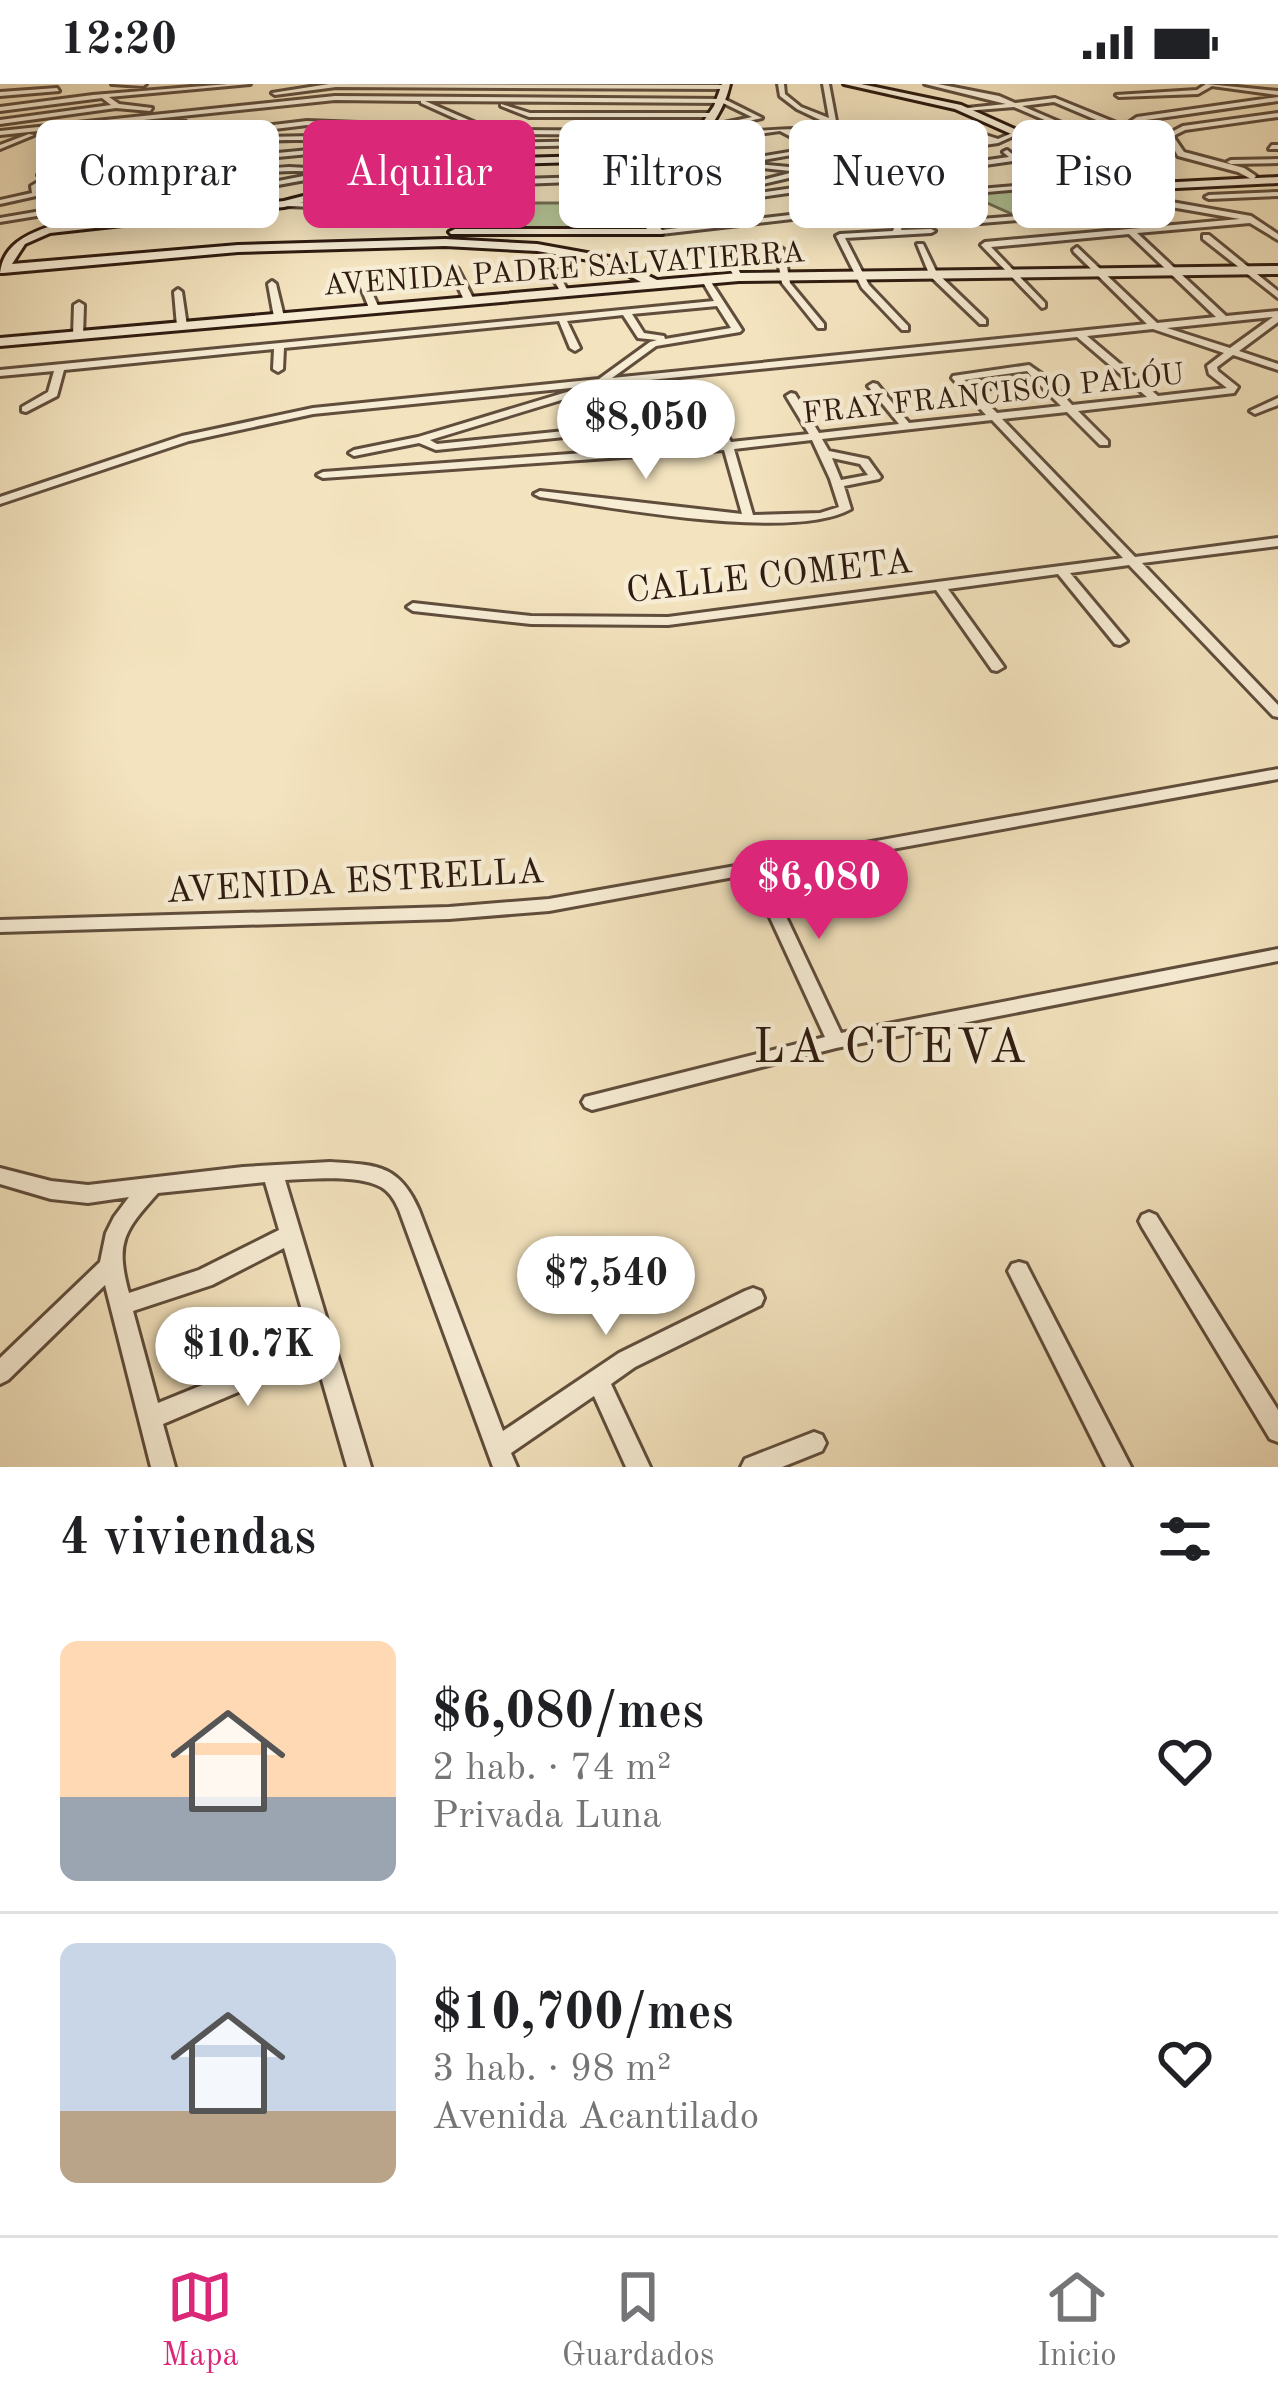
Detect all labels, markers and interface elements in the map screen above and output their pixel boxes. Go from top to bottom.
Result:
text: 12:20 [60,19,177,64]
chip: Comprar [36,120,279,228]
chip: Alquilar [303,120,535,228]
chip: Filtros [559,120,765,228]
chip: Nuevo [789,120,988,228]
chip: Piso [1012,120,1175,228]
street label: AVENIDA PADRE SALVATIERRA [322,238,806,302]
street label: FRAY FRANCISCO PALÓU [800,355,1186,430]
pin: $8,050 [548,380,744,482]
text: $8,050 [584,399,708,438]
street label: CALLE COMETA [625,545,914,611]
pin: $6,080 [721,840,917,942]
street label: AVENIDA ESTRELLA [165,855,545,911]
text: $6,080 [757,859,881,898]
district label: LA CUEVA [753,1025,1029,1073]
pin: $7,540 [508,1236,704,1338]
text: $7,540 [544,1255,668,1294]
pin: $10.7K [150,1307,346,1409]
text: $10.7K [182,1326,314,1365]
icon: filters [1152,1506,1218,1572]
text: 4 viviendas [60,1514,316,1565]
text: $6,080/mes [432,1688,704,1739]
icon: home [156,1689,300,1833]
icon: heart [1152,1728,1218,1794]
text: 2 hab. · 74 m² [432,1749,672,1788]
text: Privada Luna [432,1797,662,1836]
text: $10,700/mes [432,1989,734,2040]
icon: home [156,1991,300,2135]
icon: heart [1152,2030,1218,2096]
text: 3 hab. · 98 m² [432,2050,672,2089]
text: Avenida Acantilado [432,2098,759,2137]
tab: Mapa [161,2264,239,2377]
tab: Guardados [562,2264,714,2377]
tab: Inicio [1037,2264,1117,2377]

